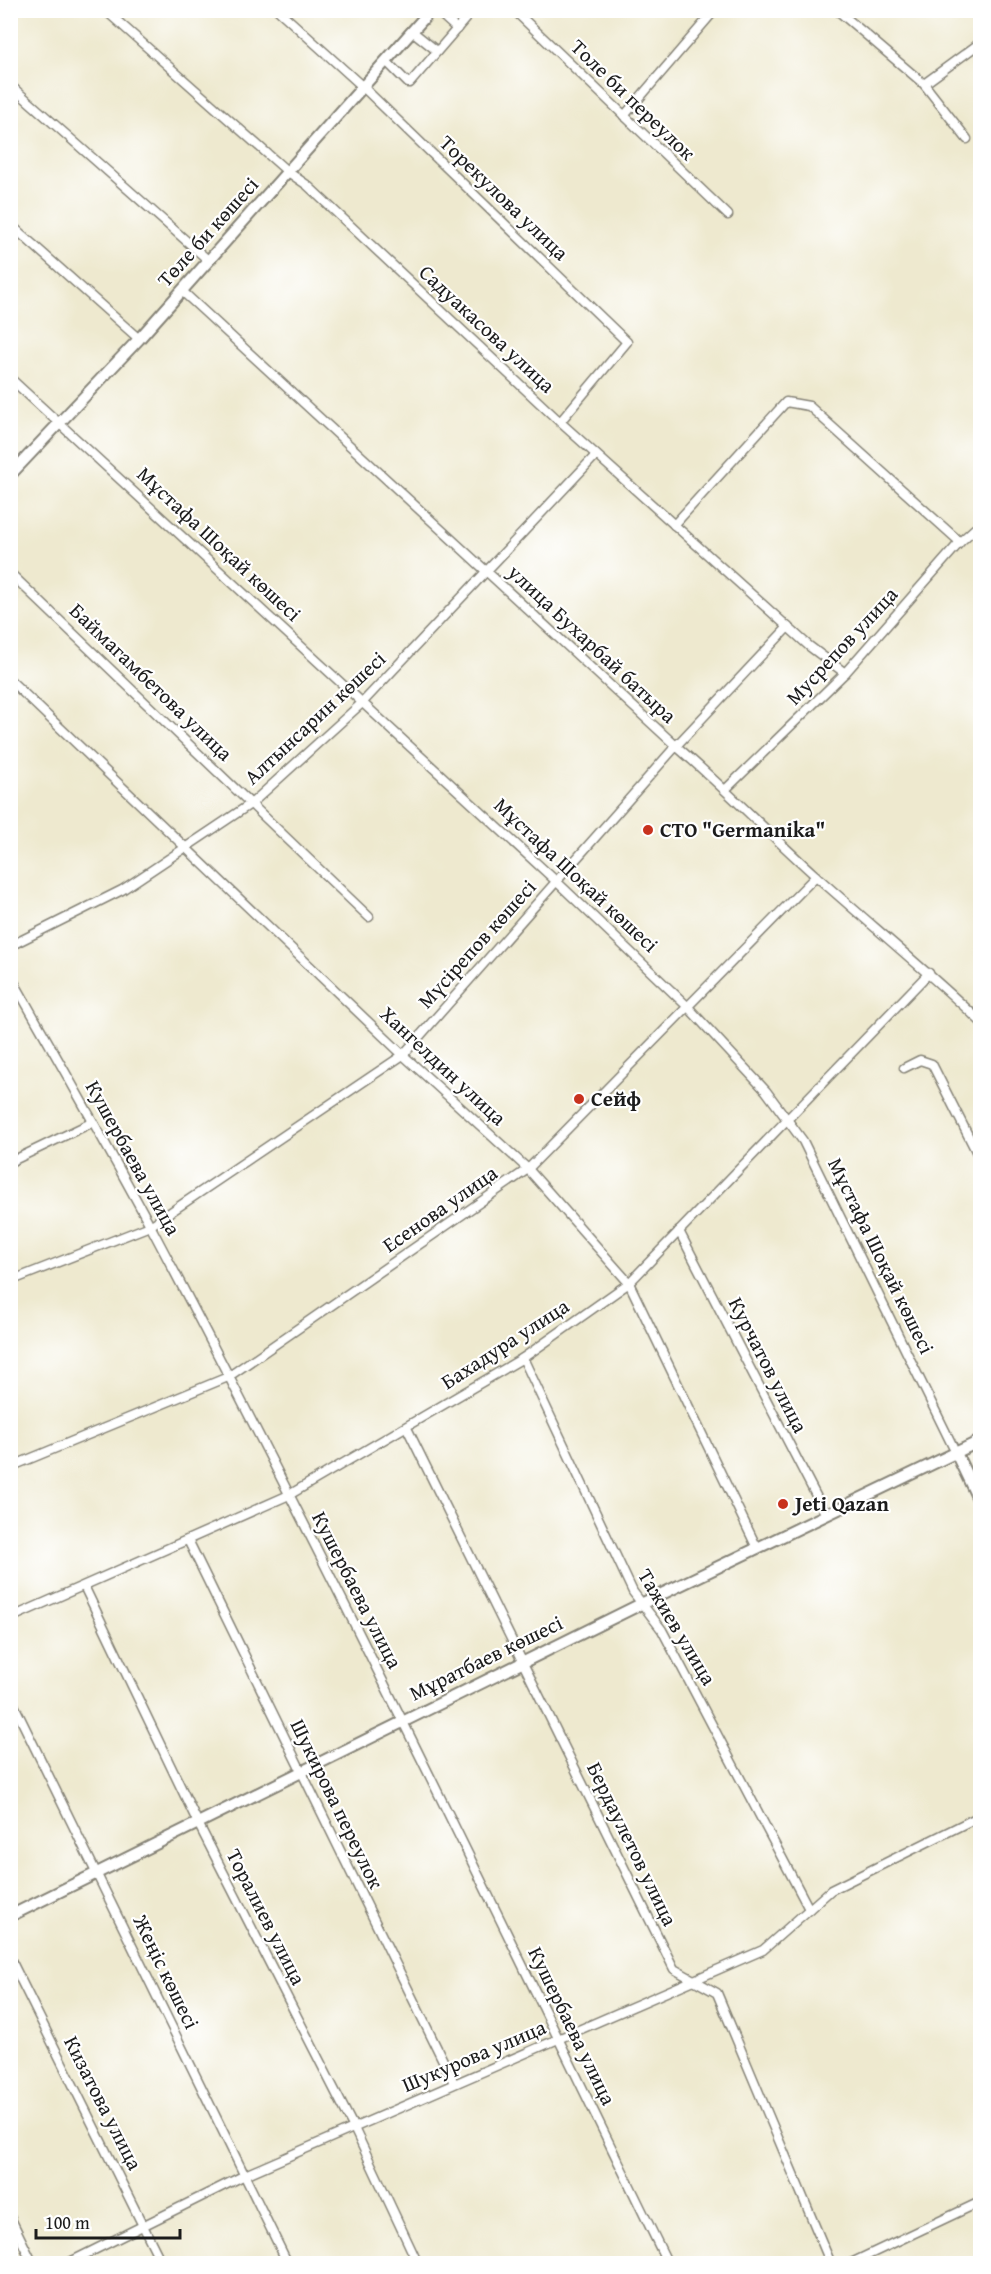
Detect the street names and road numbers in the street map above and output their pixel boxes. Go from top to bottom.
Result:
street label: Толе би переулок [564,32,703,167]
street label: Торекулова улица [433,128,576,268]
street label: Төле би көшесі [150,170,266,294]
street label: Садуакасова улица [412,257,562,400]
street label: Мұстафа Шоқай көшесі [130,459,309,628]
street label: улица Бухарбай батыра [500,556,684,730]
street label: Мусрепов улица [779,580,905,712]
street label: Баймагамбетова улица [63,595,240,768]
street label: Алтынсарин көшесі [237,644,393,792]
street label: Мұстафа Шоқай көшесі [487,790,666,959]
street label: Мүсірепов көшесі [410,872,543,1015]
street label: Хангелдин улица [373,999,513,1133]
street label: Кушербаева улица [78,1075,189,1241]
street label: Мұстафа Шоқай көшесі [820,1152,943,1359]
street label: Есенова улица [376,1157,504,1260]
street label: Бахадура улица [434,1290,575,1397]
street label: Курчатов улица [721,1292,816,1438]
street label: Кушербаева улица [304,1506,410,1674]
street label: Тажиев улица [630,1563,724,1691]
street label: Мұратбаев көшесі [404,1607,568,1708]
street label: Шукирова переулок [283,1714,392,1894]
street label: Бердаулетов улица [579,1757,686,1931]
street label: Торалиев улица [219,1843,314,1990]
street label: Жеңіс көшесі [125,1909,207,2034]
street label: Кушербаева улица [521,1941,624,2110]
street label: Шукурова улица [397,2011,551,2100]
street label: Кизатова улица [56,2030,151,2175]

